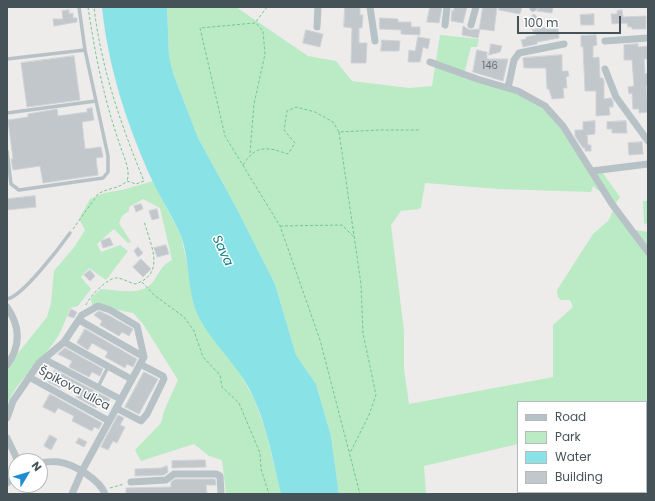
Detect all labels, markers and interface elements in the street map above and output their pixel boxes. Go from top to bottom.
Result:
scale bar [519,8,623,34]
text: 100 m [524,14,558,31]
house number: 146 [482,60,498,72]
water label: Sava [208,233,236,269]
street label: Špikova ulica [36,364,112,414]
legend [517,401,647,493]
text: Road [555,408,586,425]
text: Park [555,428,581,445]
text: Water [555,448,591,465]
north arrow [8,453,48,493]
text: N [28,458,46,474]
text: Building [555,468,603,485]

